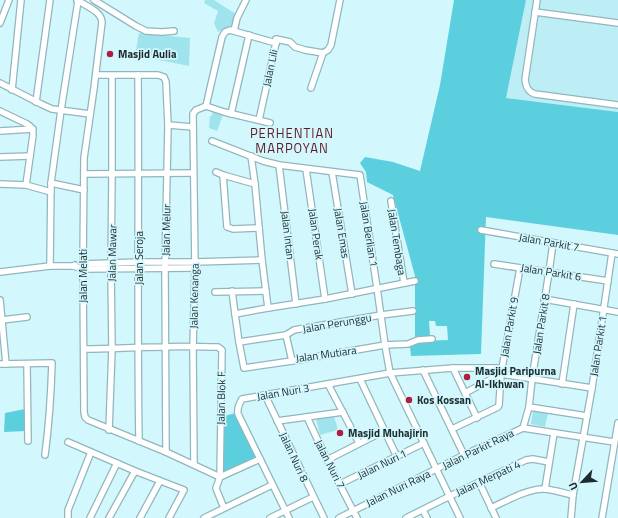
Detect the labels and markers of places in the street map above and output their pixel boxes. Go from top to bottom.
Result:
place label: Masjid Aulia [118,46,177,62]
marker: Masjid Aulia [105,49,115,59]
place label: Masjid Paripurna Al-Ikhwan [475,363,557,392]
marker: Masjid Paripurna Al-Ikhwan [462,372,472,382]
place label: Kos Kossan [417,392,471,408]
marker: Kos Kossan [404,395,414,405]
place label: Masjid Muhajirin [348,425,428,441]
marker: Masjid Muhajirin [335,428,345,438]

